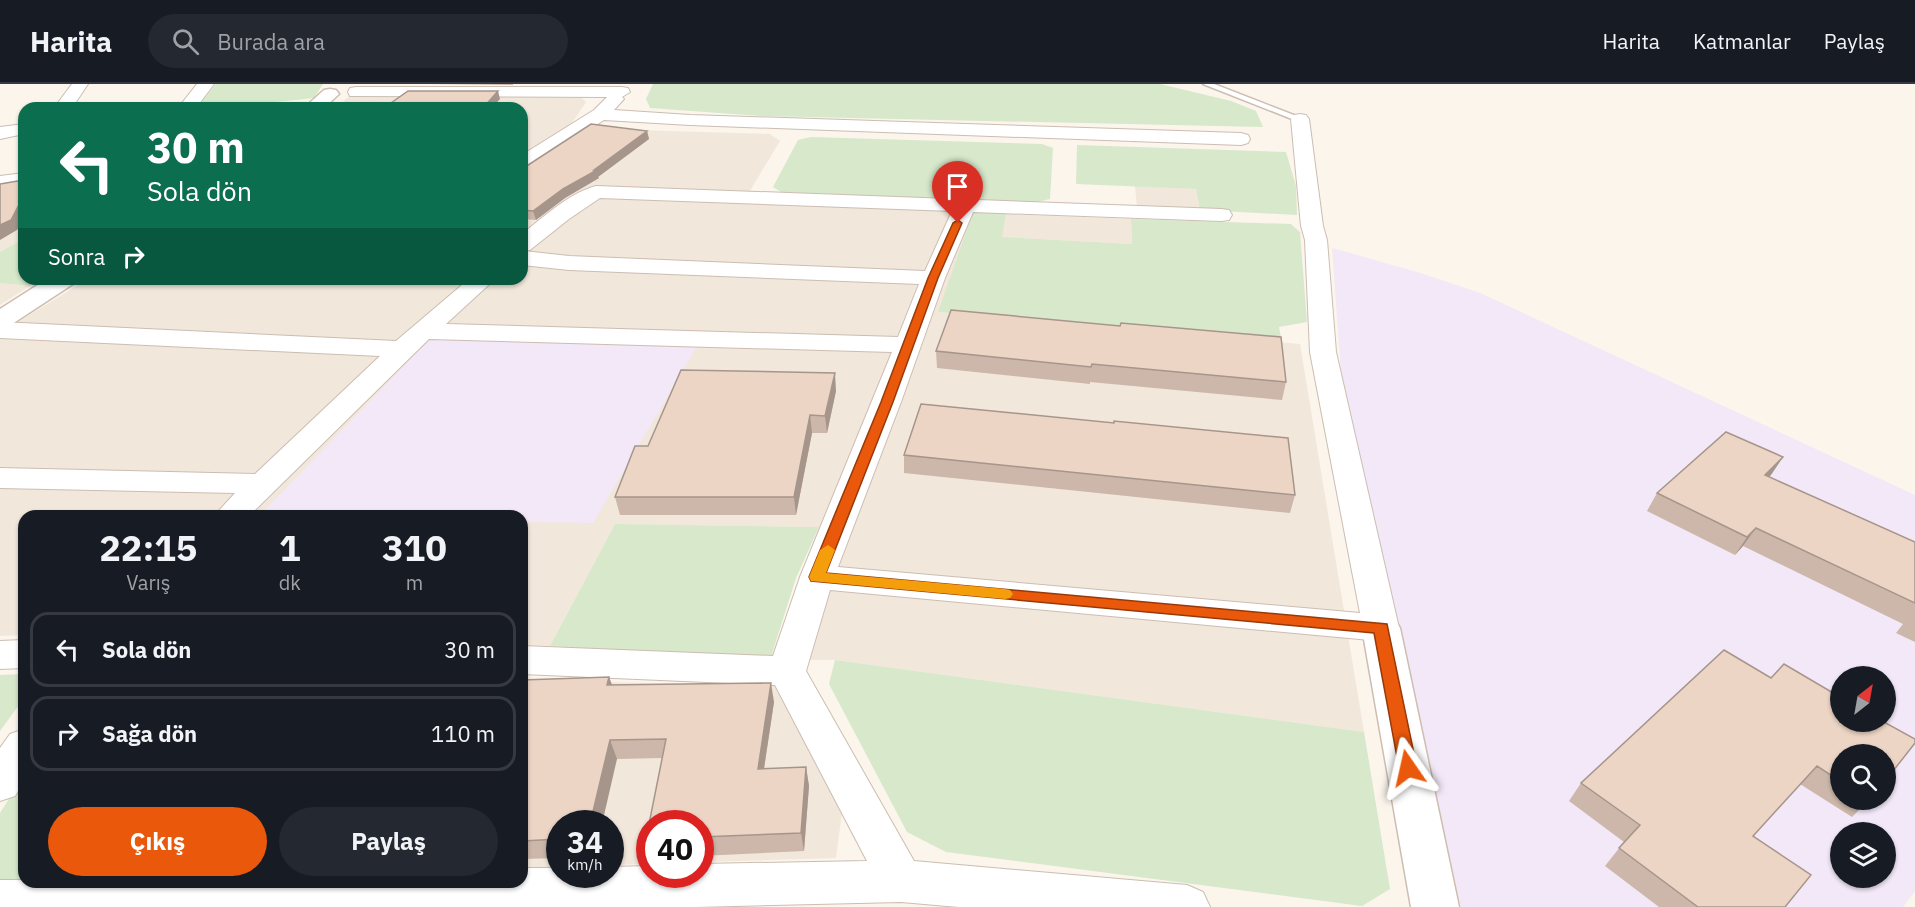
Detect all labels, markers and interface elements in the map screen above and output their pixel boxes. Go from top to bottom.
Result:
search box [148,14,568,68]
text: Harita [30,23,112,60]
icon: search [169,25,202,58]
text: Burada ara [217,27,325,56]
text: Harita [1602,27,1660,55]
text: Katmanlar [1693,27,1791,55]
text: Paylaş [1824,27,1885,55]
text: 30 m [147,120,245,175]
icon: left [48,126,126,204]
pin [932,161,983,223]
icon: arrive [941,170,974,203]
text: Sola dön [147,173,252,208]
icon: right [117,240,150,273]
text: Sonra [48,242,105,271]
text: 22:15 [99,524,197,571]
text: 1 [279,524,301,571]
text: 310 [382,524,447,571]
text: Varış [126,569,171,596]
text: dk [279,569,301,596]
text: m [406,569,423,596]
icon: left [51,633,84,666]
text: Sola dön [102,635,191,664]
text: 30 m [444,635,495,664]
north arrow [1830,666,1896,732]
map controls [1830,666,1896,888]
icon: right [51,717,84,750]
text: Sağa dön [102,719,197,748]
text: 110 m [431,719,495,748]
position arrow [1376,736,1440,800]
button: search [1830,744,1896,810]
button: Çıkış [48,807,267,876]
button: Paylaş [279,807,498,876]
speed limit sign: 40 [636,810,714,888]
text: 34 [567,822,603,861]
button: layers [1830,822,1896,888]
text: km/h [567,855,603,874]

